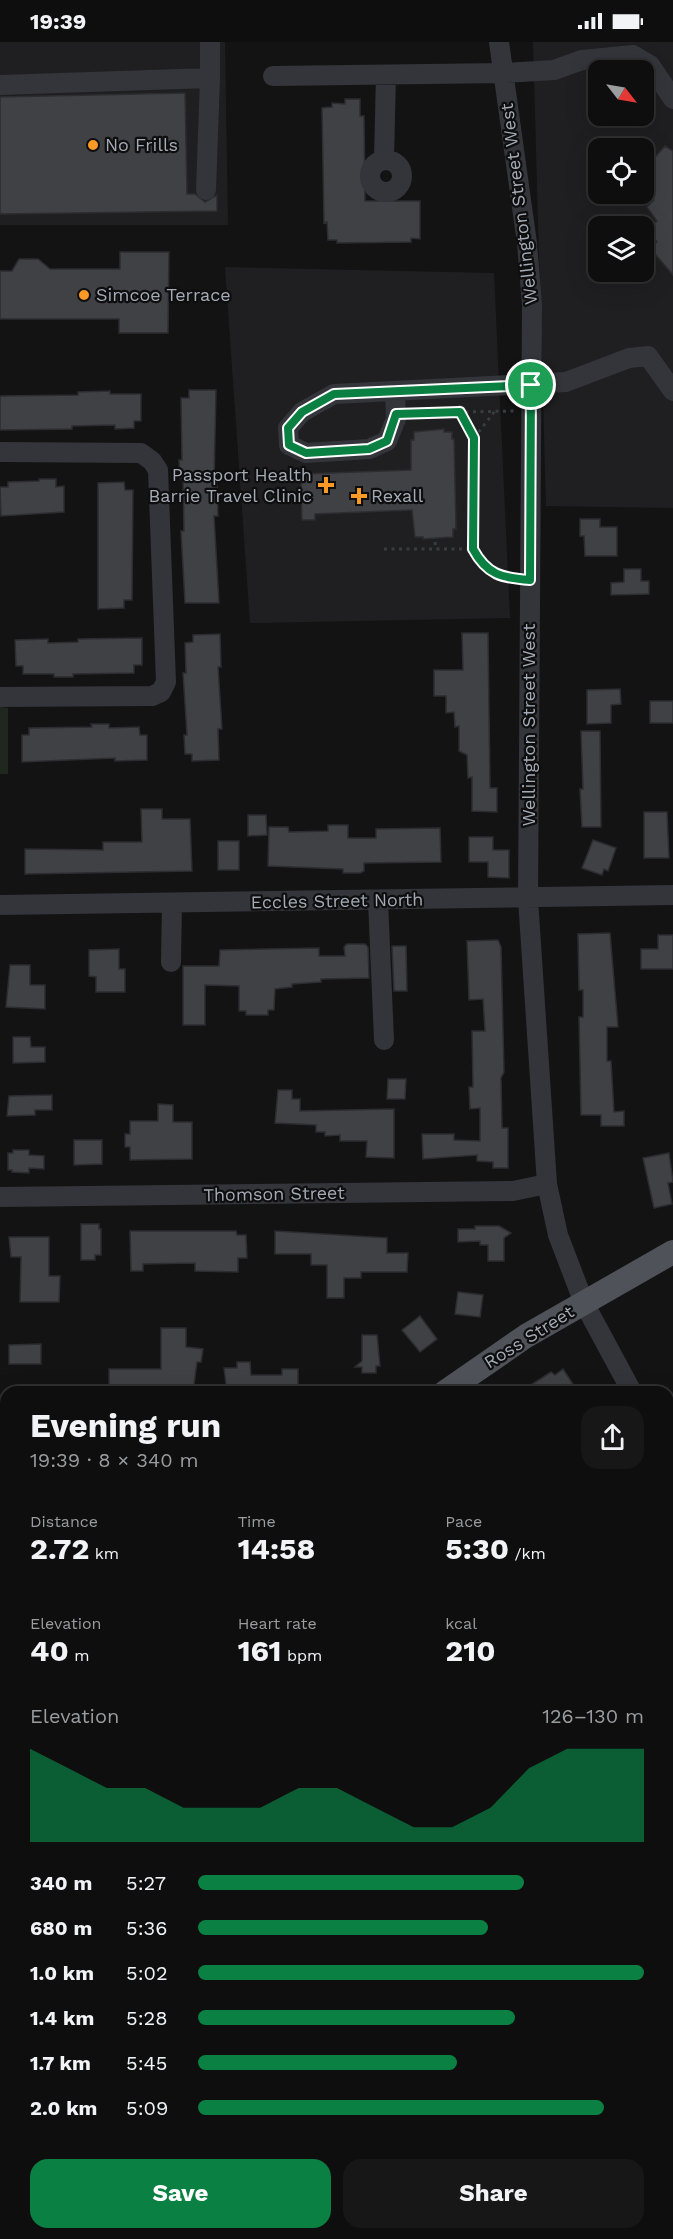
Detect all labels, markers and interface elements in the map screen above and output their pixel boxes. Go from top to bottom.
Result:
text: 19:39 [30,9,86,34]
north arrow [588,60,654,126]
map controls [588,60,654,282]
street label: Wellington Street West [496,101,541,306]
place label: No Frills [105,134,178,155]
marker: No Frills [86,138,100,152]
button: locate [588,138,654,204]
button: layers [588,216,654,282]
place label: Simcoe Terrace [96,284,231,305]
marker: Simcoe Terrace [77,288,91,302]
pin [505,359,556,410]
icon: arrive [514,368,547,401]
place label: Passport Health Barrie Travel Clinic [149,464,312,506]
marker: Passport Health Barrie Travel Clinic [317,476,335,494]
place label: Rexall [371,485,424,506]
marker: Rexall [352,489,366,503]
street label: Wellington Street West [518,623,539,827]
street label: Eccles Street North [251,888,423,913]
street label: Thomson Street [203,1182,345,1205]
street label: Ross Street [480,1300,578,1372]
text: Evening run [30,1406,221,1445]
button: share [581,1406,644,1469]
text: 19:39 · 8 × 340 m [30,1448,198,1472]
text: Distance [30,1512,98,1531]
text: Time [238,1512,276,1531]
text: Pace [445,1512,482,1531]
text: 2.72 [30,1531,89,1566]
text: 14:58 [238,1531,315,1566]
text: 5:30 [445,1531,509,1566]
text: km [89,1544,119,1563]
text: /km [509,1544,546,1563]
text: Elevation [30,1614,101,1633]
text: Heart rate [238,1614,317,1633]
text: kcal [445,1614,477,1633]
text: 40 [30,1633,69,1668]
text: 161 [238,1633,281,1668]
text: 210 [445,1633,495,1668]
text: m [69,1646,89,1665]
text: bpm [281,1646,322,1665]
text: Elevation [30,1704,119,1728]
text: 126–130 m [542,1704,644,1728]
text: 340 m [30,1871,92,1895]
text: 5:27 [126,1871,166,1895]
text: 680 m [30,1916,92,1940]
text: 5:36 [126,1916,167,1940]
text: 1.0 km [30,1961,94,1985]
text: 5:02 [126,1961,168,1985]
text: 1.4 km [30,2006,94,2030]
text: 5:28 [126,2006,168,2030]
text: 1.7 km [30,2051,91,2075]
text: 5:45 [126,2051,167,2075]
text: 2.0 km [30,2096,97,2120]
text: 5:09 [126,2096,168,2120]
button: Save [30,2159,331,2228]
button: Share [343,2159,644,2228]

